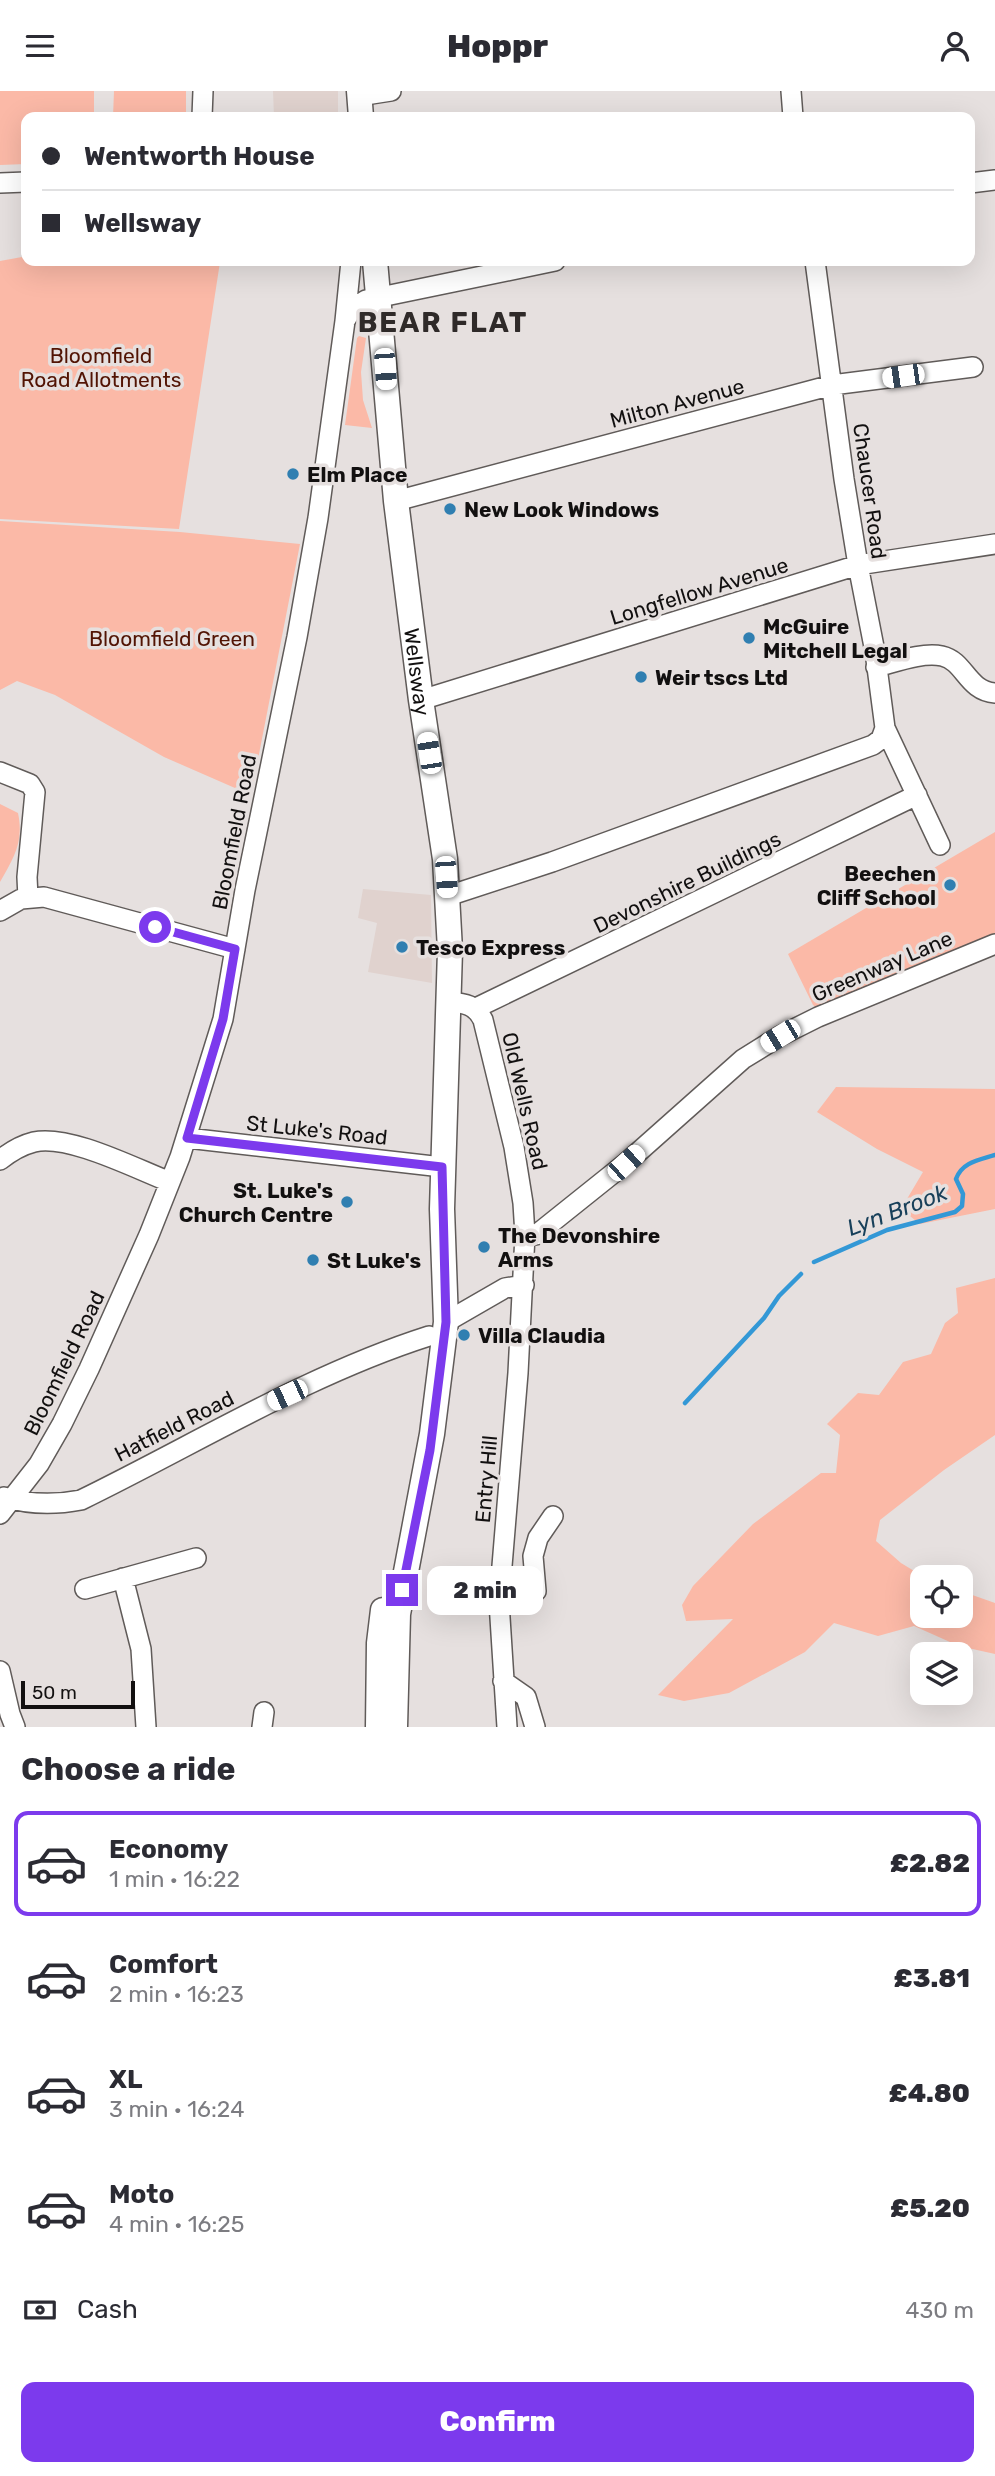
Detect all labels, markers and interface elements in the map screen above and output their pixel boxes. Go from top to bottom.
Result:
icon: menu [21,27,59,65]
text: Hoppr [447,27,548,65]
icon: person [936,27,974,65]
text: Wentworth House [84,141,315,172]
text: Wellsway [84,208,201,239]
district label: BEAR FLAT [358,306,528,339]
park label: Bloomfield Road Allotments [21,343,181,392]
car [374,347,397,391]
car [881,363,926,389]
street label: Milton Avenue [607,373,747,433]
street label: Chaucer Road [848,422,892,560]
place label: Elm Place [307,462,408,487]
marker: Elm Place [285,466,301,482]
place label: New Look Windows [464,497,659,522]
marker: New Look Windows [442,501,458,517]
street label: Longfellow Avenue [607,552,791,630]
place label: McGuire Mitchell Legal [763,614,908,663]
park label: Bloomfield Green [89,626,255,651]
street label: Wellsway [400,626,436,718]
marker: McGuire Mitchell Legal [741,630,757,646]
place label: Weir tscs Ltd [655,665,788,690]
marker: Weir tscs Ltd [633,669,649,685]
car [416,731,443,775]
street label: Bloomfield Road [207,752,261,912]
street label: Devonshire Buildings [589,826,785,938]
car [435,855,458,899]
place label: Beechen Cliff School [817,861,936,910]
marker: Beechen Cliff School [942,877,958,893]
route start [139,911,171,943]
street label: Greenway Lane [808,925,956,1007]
place label: Tesco Express [416,935,565,960]
marker: Tesco Express [394,939,410,955]
car [757,1016,804,1056]
street label: Old Wells Road [497,1030,553,1172]
street label: St Luke's Road [245,1110,389,1150]
car [604,1141,649,1185]
place label: St. Luke's Church Centre [179,1178,333,1227]
water label: Lyn Brook [843,1178,952,1242]
marker: St. Luke's Church Centre [339,1194,355,1210]
place label: The Devonshire Arms [498,1223,660,1272]
marker: The Devonshire Arms [476,1239,492,1255]
place label: St Luke's [327,1248,421,1273]
marker: St Luke's [305,1252,321,1268]
street label: Bloomfield Road [18,1287,110,1439]
place label: Villa Claudia [478,1323,605,1348]
marker: Villa Claudia [456,1327,472,1343]
car [264,1377,311,1413]
street label: Hatfield Road [110,1385,238,1467]
street label: Entry Hill [470,1434,502,1524]
callout: 2 min [426,1565,542,1615]
map controls [910,1565,973,1705]
button: locate [910,1565,973,1628]
route end [386,1574,418,1606]
text: 2 min [453,1576,517,1604]
button: layers [910,1642,973,1705]
scale bar [21,1678,135,1710]
text: 50 m [32,1681,77,1704]
text: Choose a ride [21,1750,235,1788]
icon: car [25,1832,88,1895]
text: Economy [109,1834,228,1865]
text: £2.82 [890,1848,970,1879]
text: 1 min · 16:22 [109,1865,240,1893]
icon: car [25,1947,88,2010]
text: Comfort [109,1949,218,1980]
text: £3.81 [894,1963,970,1994]
text: 2 min · 16:23 [109,1980,244,2008]
icon: car [25,2062,88,2125]
text: XL [109,2064,142,2095]
text: £4.80 [889,2078,970,2109]
text: 3 min · 16:24 [109,2095,244,2123]
icon: car [25,2177,88,2240]
text: Moto [109,2179,174,2210]
text: £5.20 [890,2193,970,2224]
text: 4 min · 16:25 [109,2210,245,2238]
icon: cash [21,2291,59,2329]
text: Cash [77,2294,138,2325]
text: 430 m [905,2296,974,2324]
button: Confirm [21,2382,974,2462]

